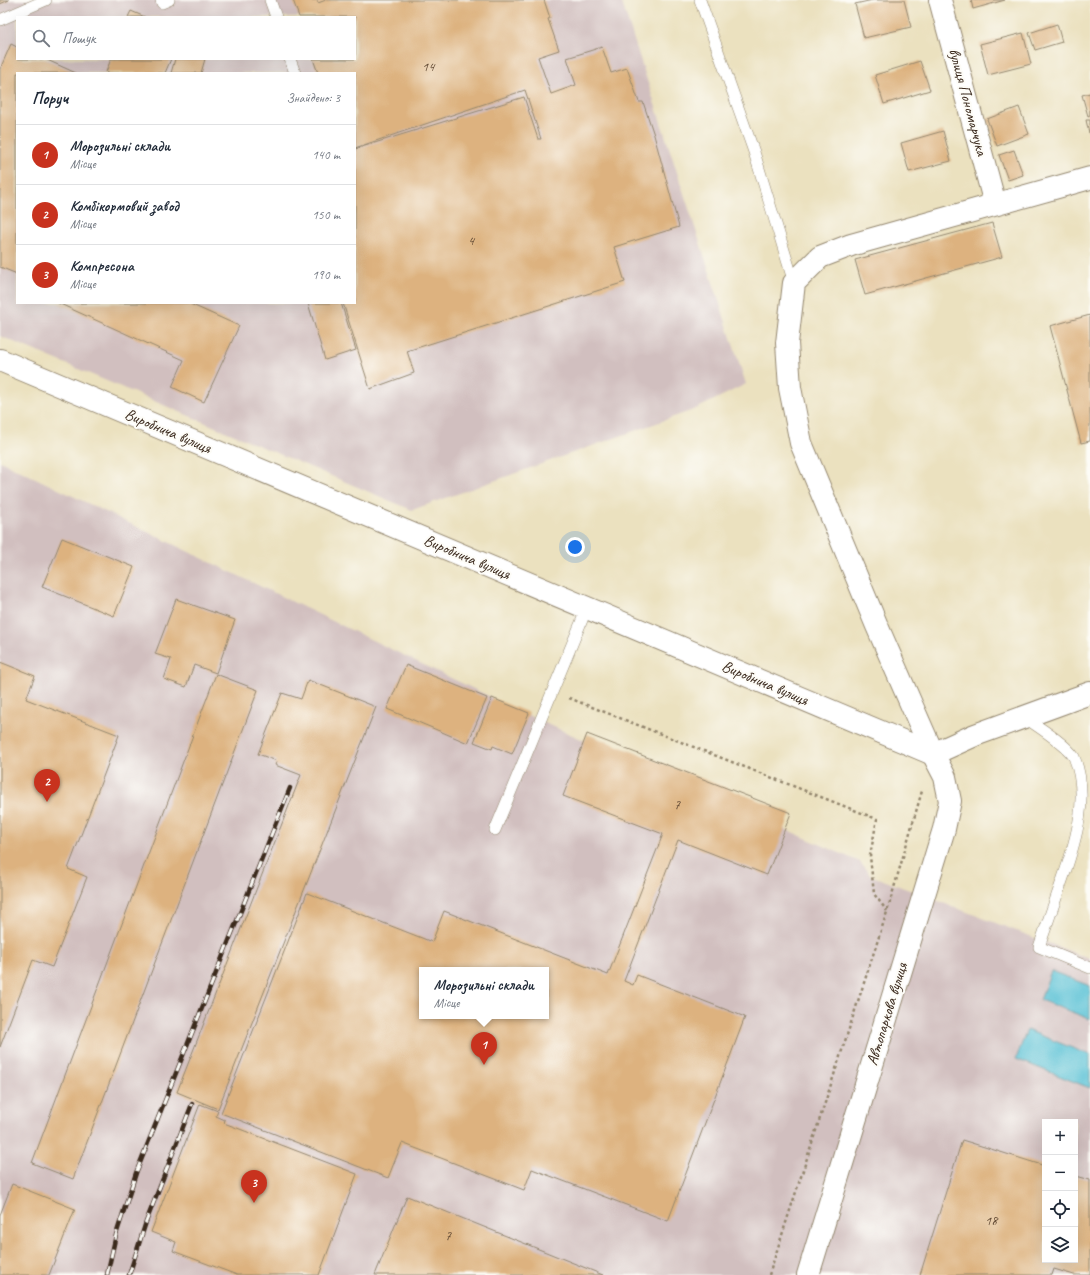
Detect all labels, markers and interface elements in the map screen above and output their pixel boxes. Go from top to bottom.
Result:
search box [16,16,356,60]
icon: search [30,27,52,49]
text: Пошук [62,29,95,48]
street label: вулиця Пономарчука [944,46,992,159]
house number: 14 [422,58,436,75]
text: Поруч [32,88,68,109]
text: Знайдено: 3 [286,90,340,106]
text: Морозильні склади [70,137,170,156]
text: 1 [42,147,48,163]
text: 140 m [312,147,340,163]
text: Місце [70,156,96,172]
text: Комбікормовий завод [70,197,179,216]
text: 2 [42,207,48,223]
text: 150 m [312,207,340,223]
text: Місце [70,216,96,232]
house number: 4 [468,232,476,249]
text: Компресона [70,257,134,276]
text: 3 [42,267,48,283]
text: 190 m [312,267,340,283]
text: Місце [70,276,96,292]
street label: Виробнича вулиця [122,404,215,459]
street label: Виробнича вулиця [421,530,514,585]
your location [565,537,585,557]
street label: Виробнича вулиця [719,656,812,711]
pin: 2 [34,769,60,802]
house number: 7 [674,796,681,813]
street label: Автопаркова вулиця [862,959,912,1068]
popup [419,967,549,1019]
text: Морозильні склади [434,976,534,995]
text: Місце [434,995,460,1011]
pin: 1 [471,1032,497,1065]
map controls [1042,1119,1078,1263]
button: + [1042,1119,1078,1155]
button: − [1042,1155,1078,1191]
pin: 3 [241,1170,267,1203]
button: locate [1042,1191,1078,1227]
house number: 18 [985,1212,999,1229]
house number: 7 [445,1227,452,1244]
button: layers [1042,1227,1078,1263]

